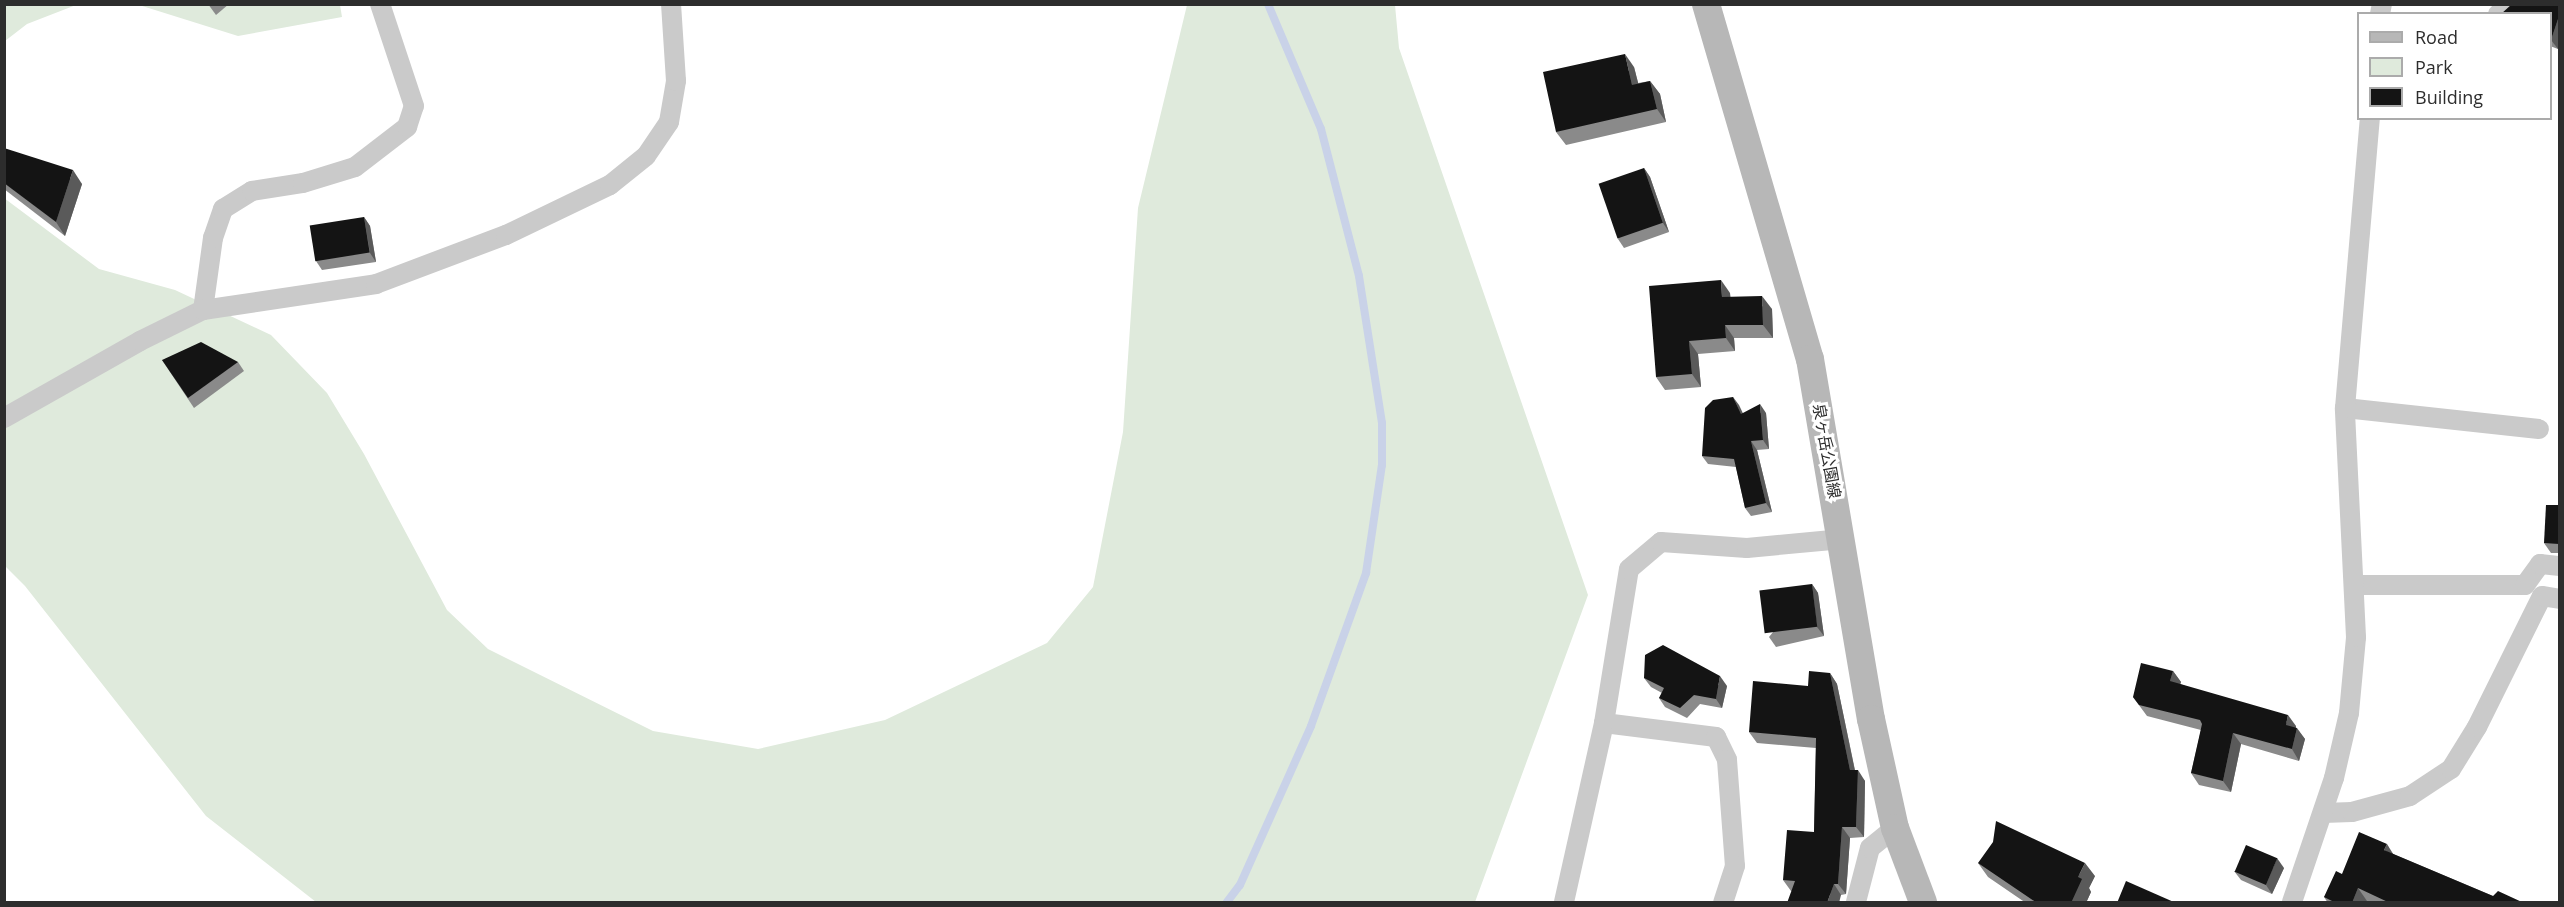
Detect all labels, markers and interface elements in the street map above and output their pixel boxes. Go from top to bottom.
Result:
legend [2357,12,2552,120]
text: Road [2415,25,2458,49]
text: Park [2415,55,2453,79]
text: Building [2415,85,2483,109]
street label: 泉ヶ岳公園線 [1809,402,1845,500]

